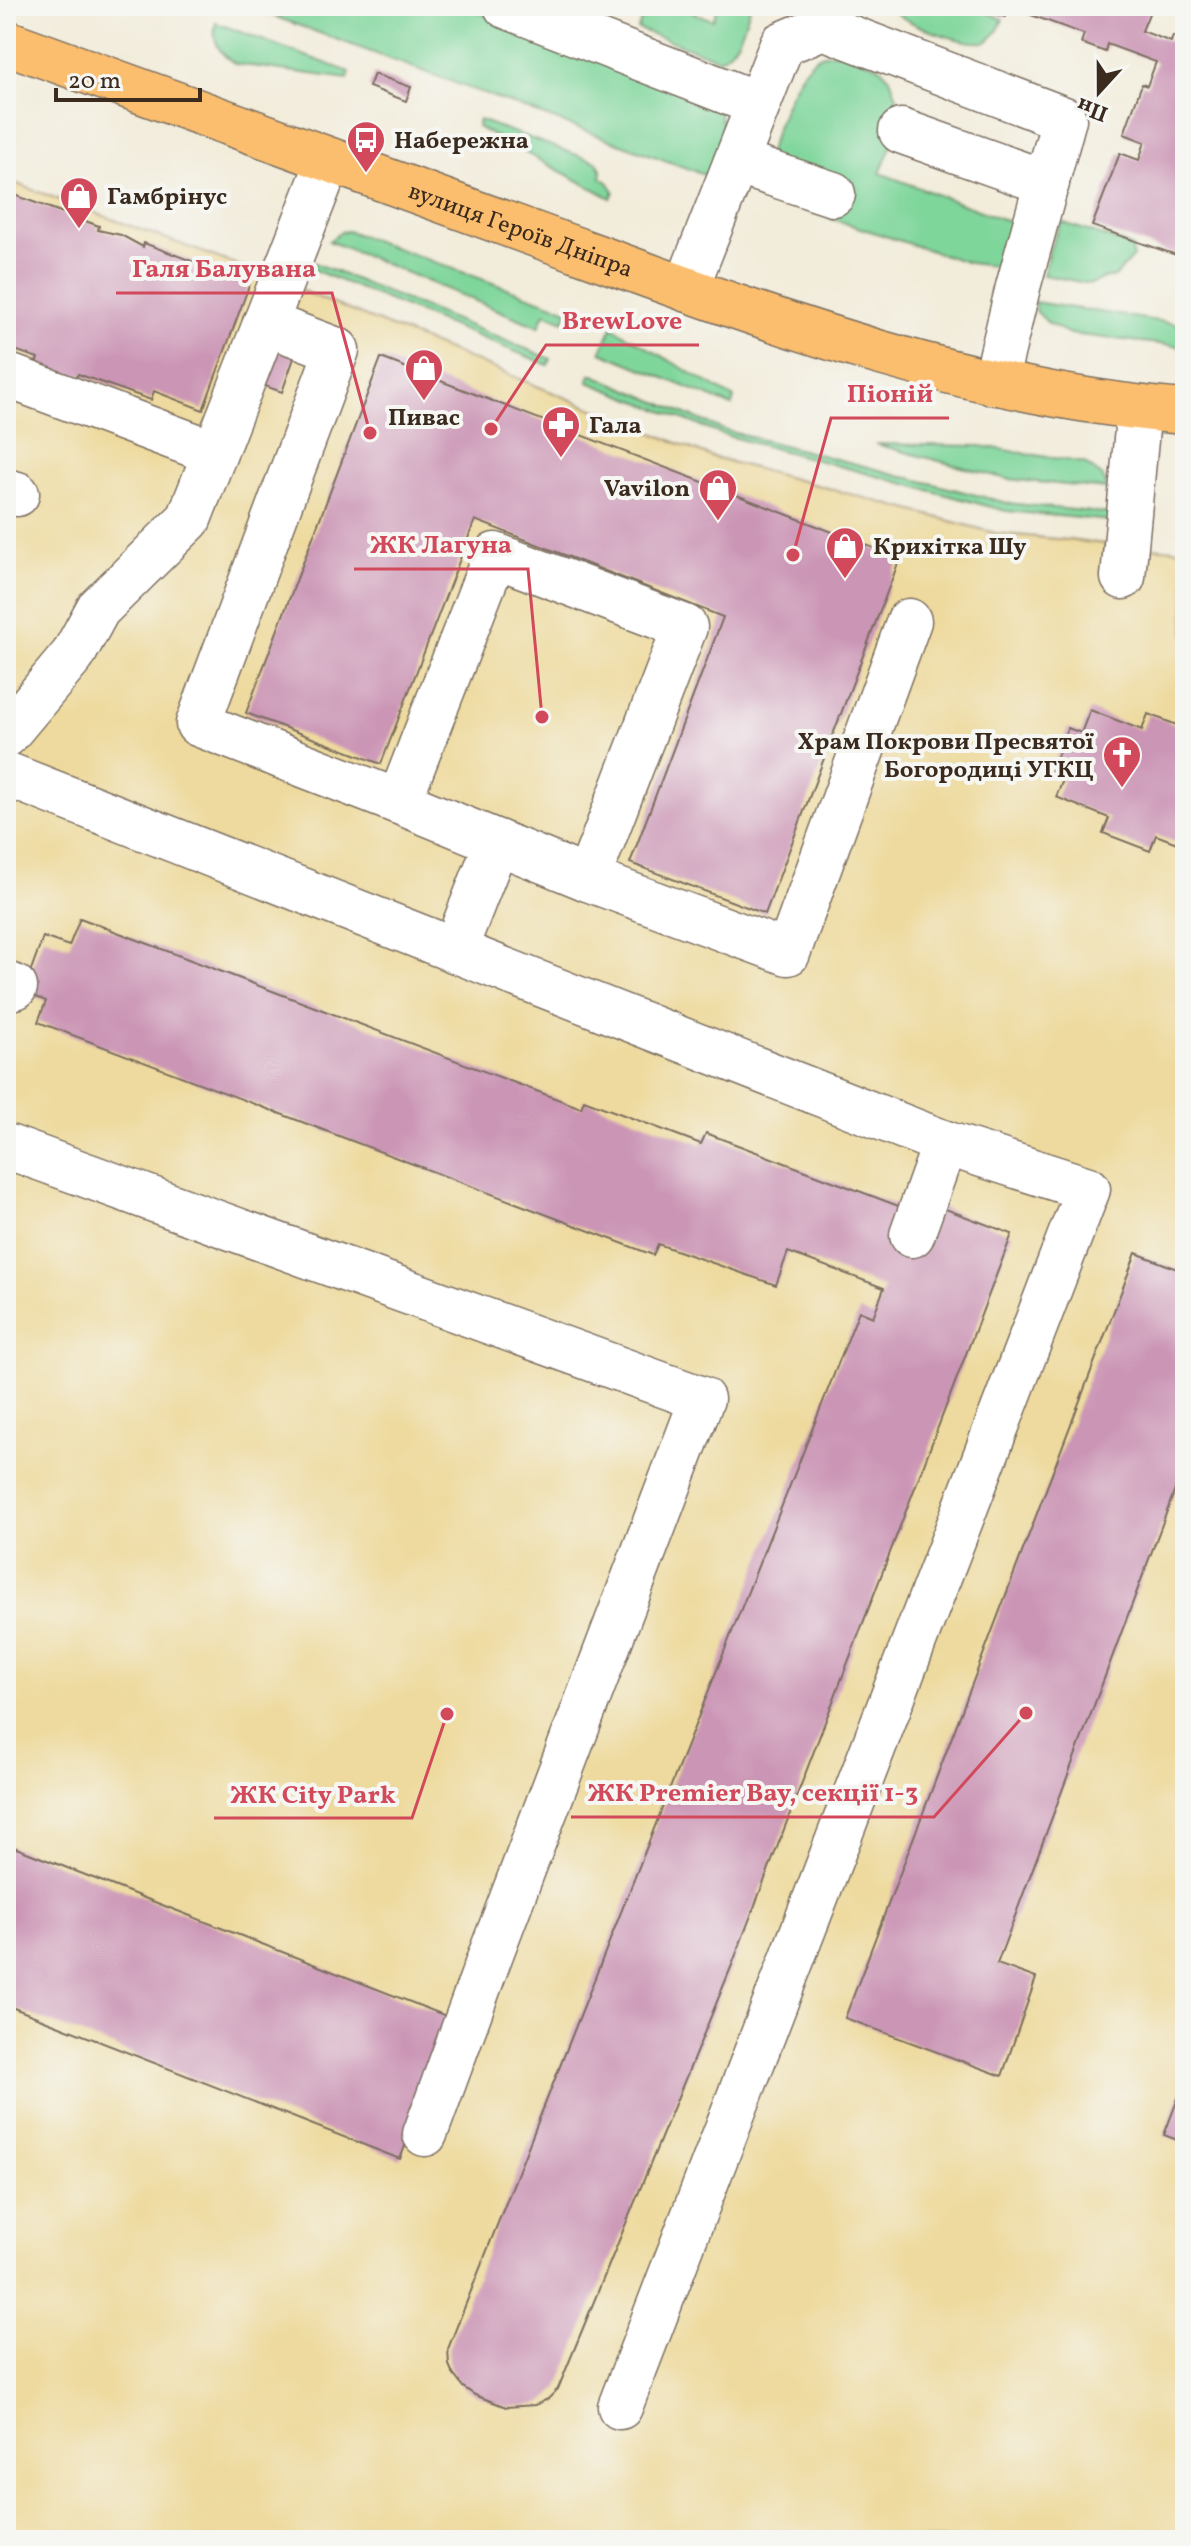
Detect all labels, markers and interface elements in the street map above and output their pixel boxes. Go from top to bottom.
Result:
scale bar [56,52,200,102]
north arrow [1059,52,1139,132]
text: 20 m [68,65,121,99]
text: Пн [1073,88,1113,128]
bus stop icon: Набережна [345,119,387,174]
place label: Набережна [394,125,529,159]
shop icon: Гамбрінус [58,175,100,230]
street label: вулиця Героїв Дніпра [403,175,637,288]
place label: Гамбрінус [107,181,227,215]
callout: Галя Балувана [116,243,332,293]
text: Галя Балувана [132,252,316,288]
callout: BrewLove [546,295,699,345]
text: BrewLove [562,304,682,340]
shop icon: Пивас [403,347,445,402]
callout: Піоній [831,368,949,418]
text: Піоній [847,377,933,413]
place label: Пивас [388,402,460,436]
pharmacy icon: Гала [540,404,582,459]
place label: Гала [589,410,642,444]
shop icon: Vavilon [697,467,739,522]
place label: Vavilon [604,473,690,507]
callout: ЖК Лагуна [354,519,528,569]
shop icon: Крихітка Шу [824,525,866,580]
text: ЖК Лагуна [370,528,512,564]
place label: Крихітка Шу [873,531,1027,565]
place label: Храм Покрови Пресвятої Богородиці УГКЦ [798,726,1095,788]
church icon: Храм Покрови Пресвятої Богородиці УГКЦ [1101,734,1143,789]
callout: ЖК Premier Bay, секції 1-3 [571,1767,934,1817]
callout: ЖК City Park [214,1768,412,1818]
text: ЖК Premier Bay, секції 1-3 [588,1776,918,1812]
text: ЖК City Park [230,1778,396,1814]

